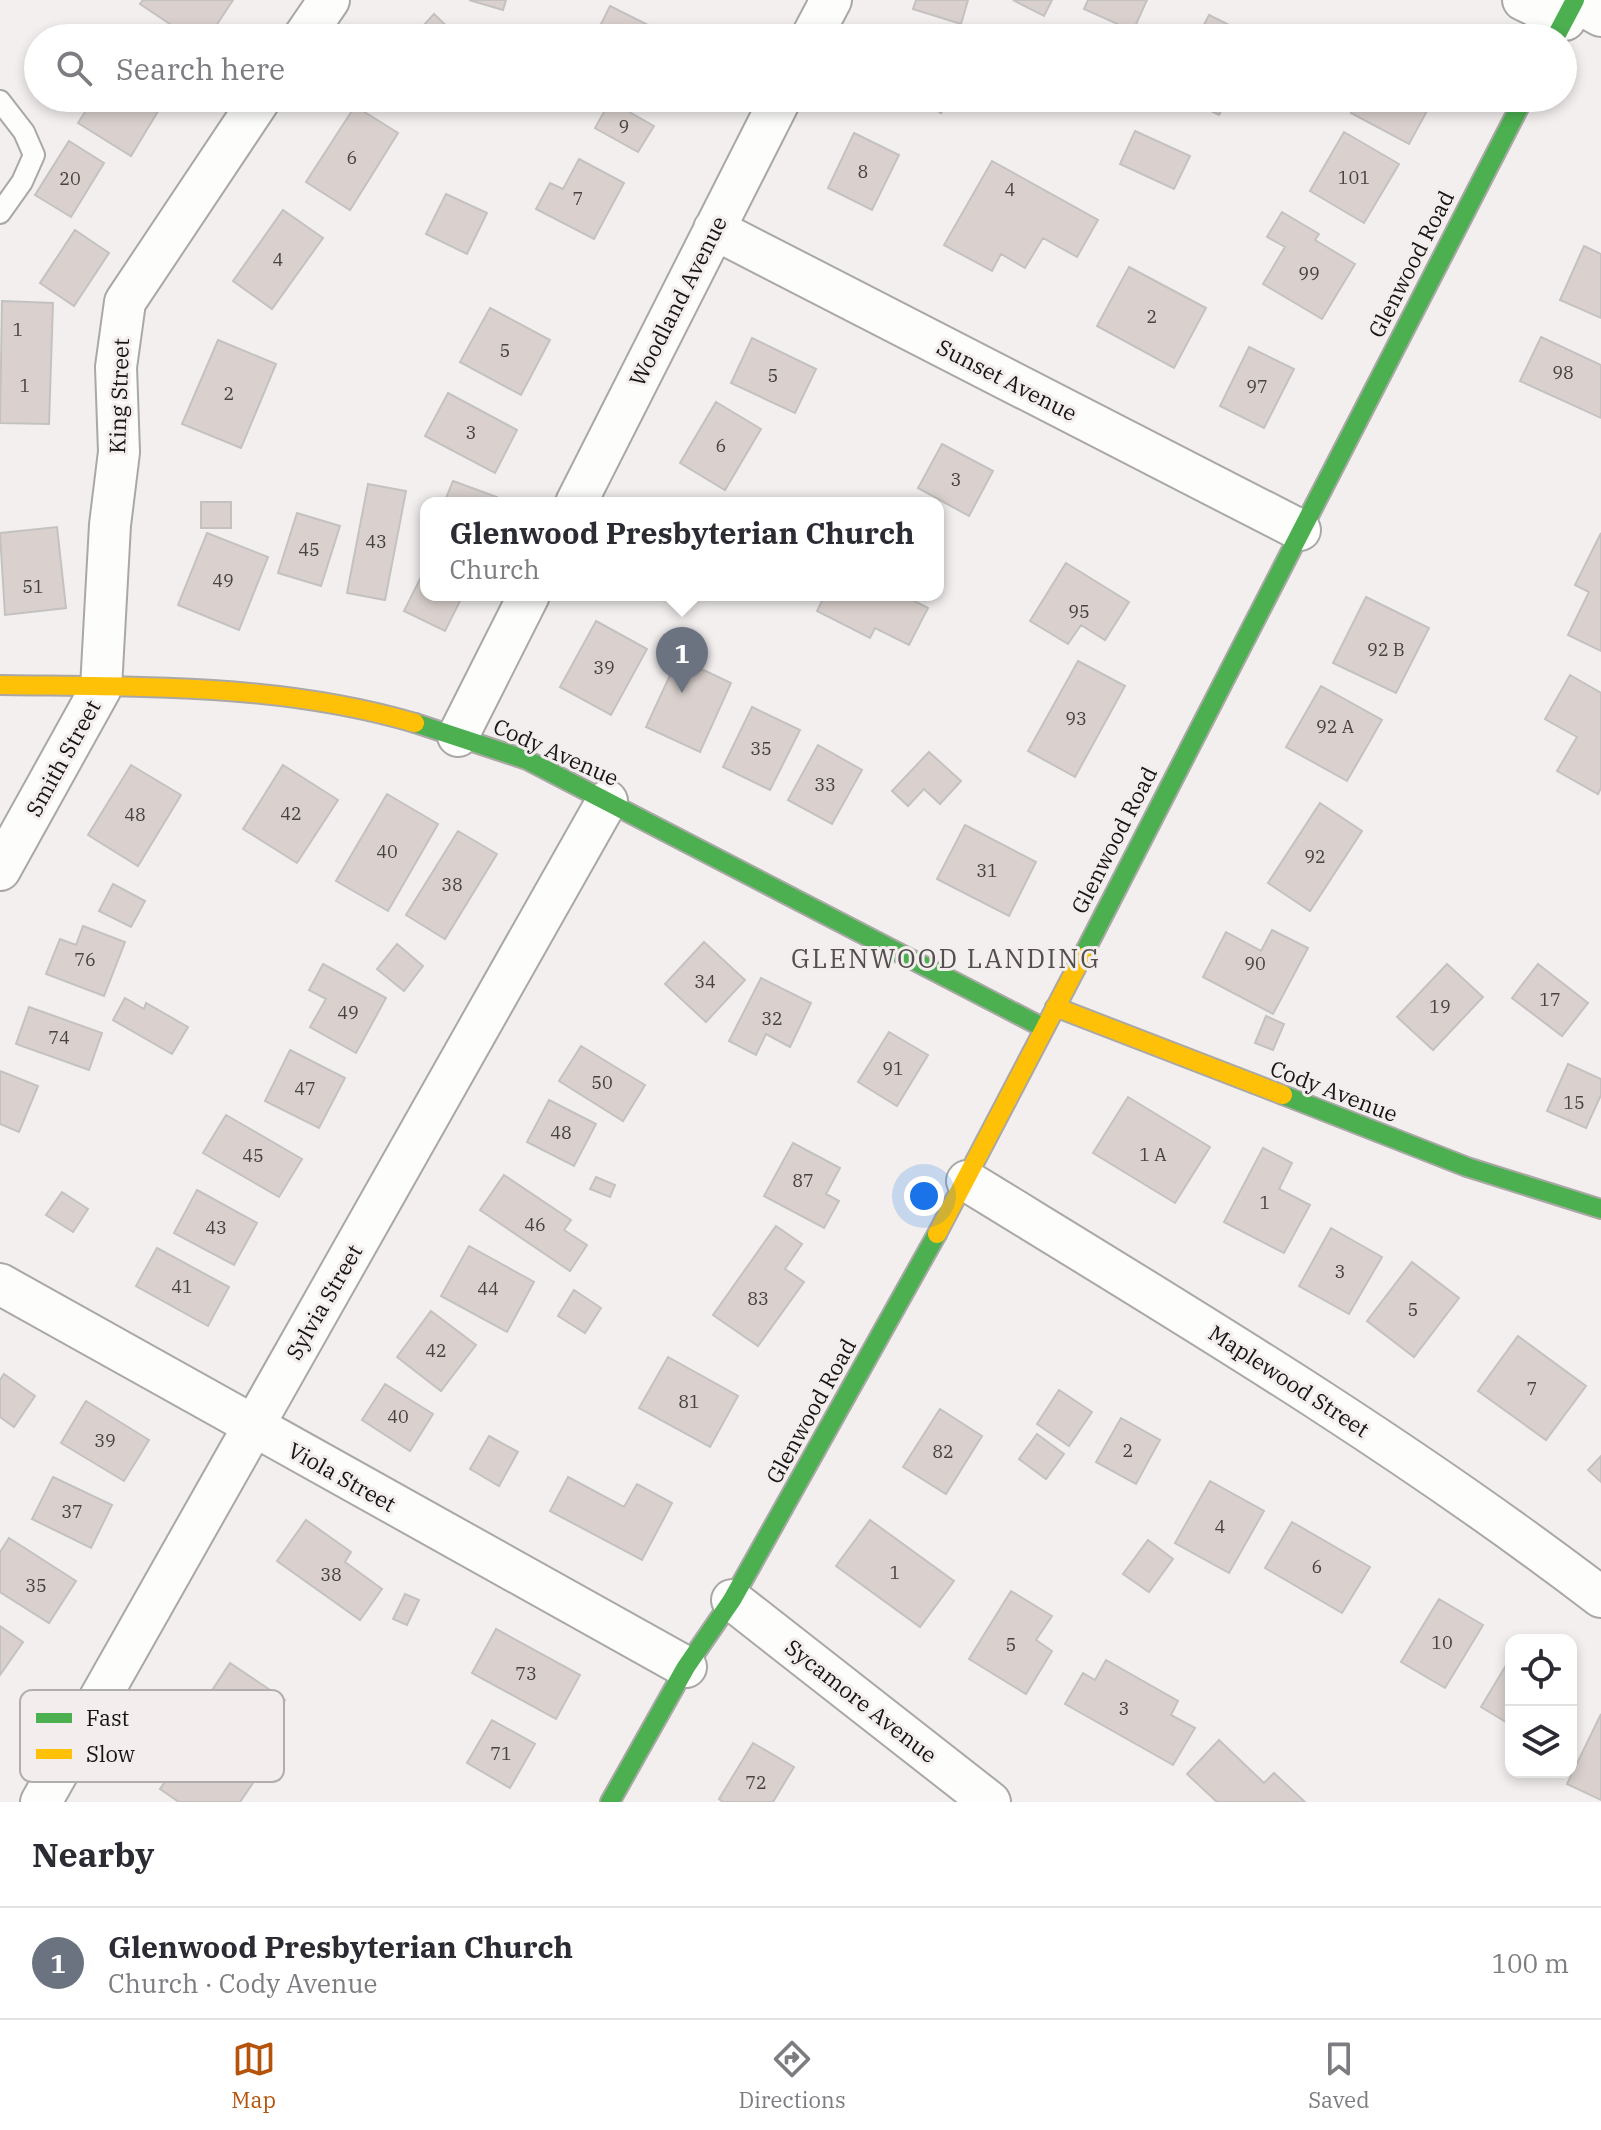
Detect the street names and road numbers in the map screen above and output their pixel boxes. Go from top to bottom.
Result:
street label: Glenwood Road [1361,185,1460,342]
street label: Woodland Avenue [622,211,733,391]
street label: Sunset Avenue [932,332,1082,427]
street label: King Street [102,338,135,454]
street label: Smith Street [19,694,107,821]
street label: Cody Avenue [489,711,623,792]
street label: Glenwood Road [1064,761,1163,918]
street label: Cody Avenue [1266,1053,1402,1128]
street label: Sylvia Street [279,1238,368,1365]
street label: Maplewood Street [1204,1318,1375,1443]
street label: Glenwood Road [759,1333,862,1488]
street label: Viola Street [283,1435,402,1518]
street label: Sycamore Avenue [779,1632,943,1769]

